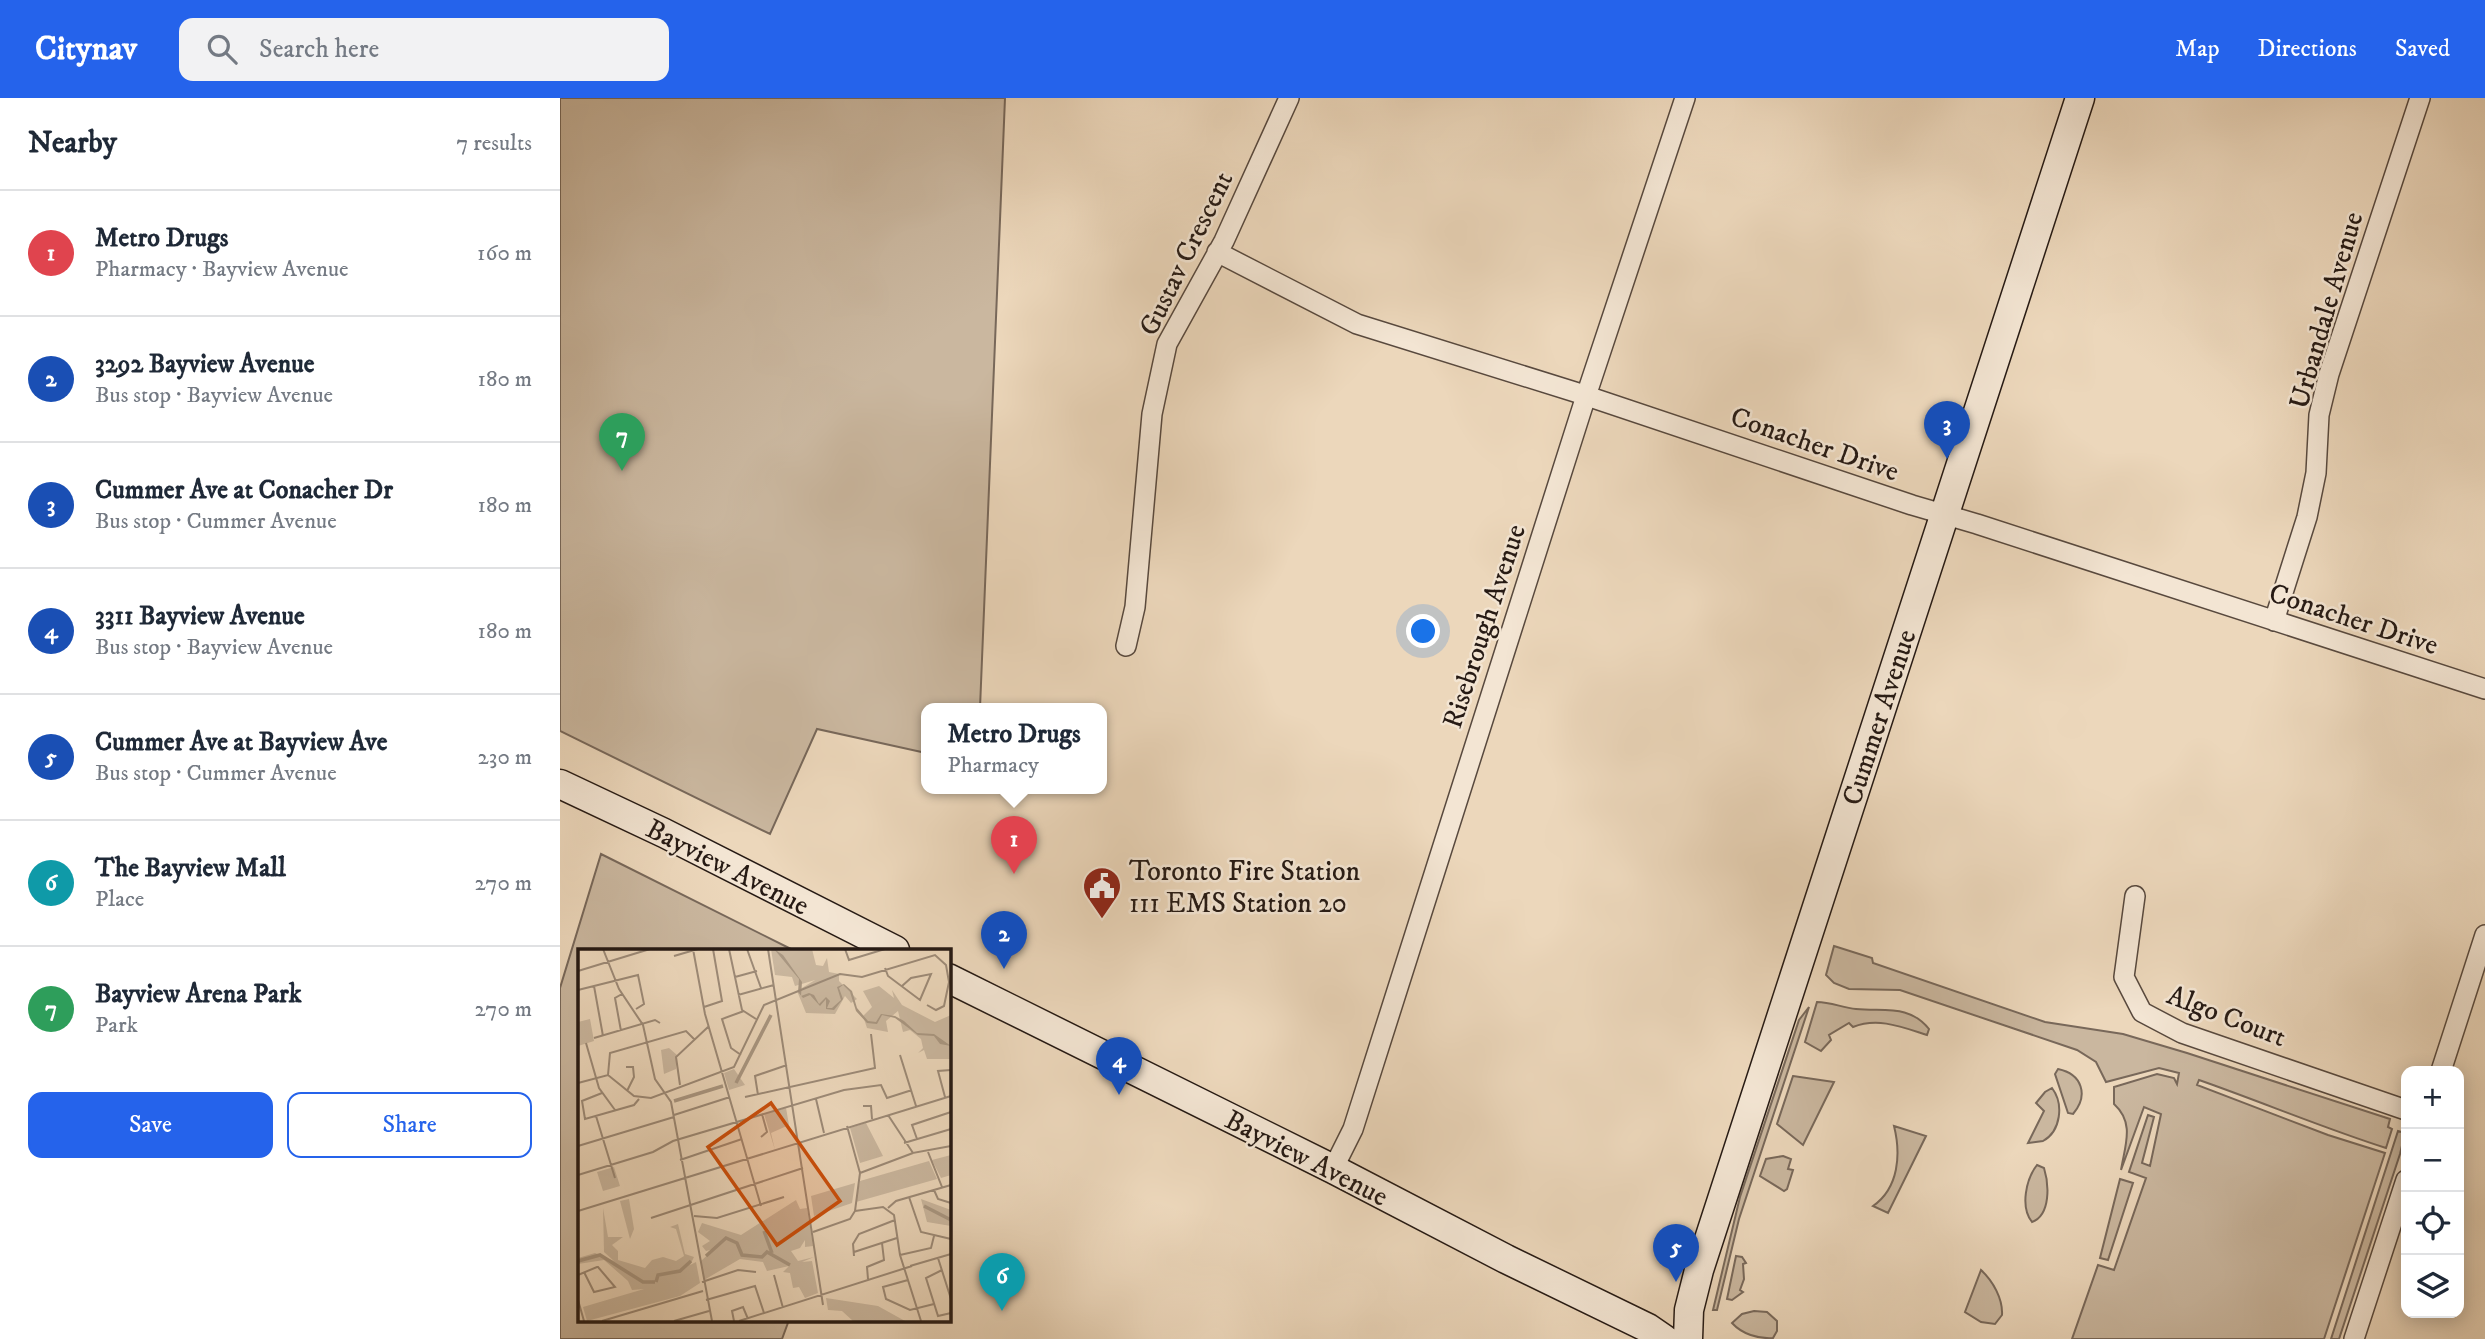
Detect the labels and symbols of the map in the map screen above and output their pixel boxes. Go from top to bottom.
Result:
street label: Gustav Crescent [1131,166,1241,342]
street label: Urbandale Avenue [2282,208,2371,413]
street label: Conacher Drive [1726,399,1903,490]
pin: 3 [1924,401,1970,459]
pin: 7 [599,413,645,471]
street label: Risebrough Avenue [1435,520,1534,733]
street label: Conacher Drive [2265,576,2443,663]
your location [1406,614,1440,648]
street label: Cummer Avenue [1835,625,1924,810]
street label: Bayview Avenue [640,811,815,923]
pin: 1 [991,816,1037,874]
place label: Toronto Fire Station 111 EMS Station 20 [1129,854,1361,921]
public building icon: Toronto Fire Station 111 EMS Station 20 [1081,865,1123,920]
pin: 2 [981,911,1027,969]
inset map [578,949,950,1322]
street label: Algo Court [2162,978,2291,1055]
pin: 4 [1096,1037,1142,1095]
street label: Bayview Avenue [1219,1102,1394,1214]
pin: 5 [1653,1224,1699,1282]
pin: 6 [979,1253,1025,1311]

